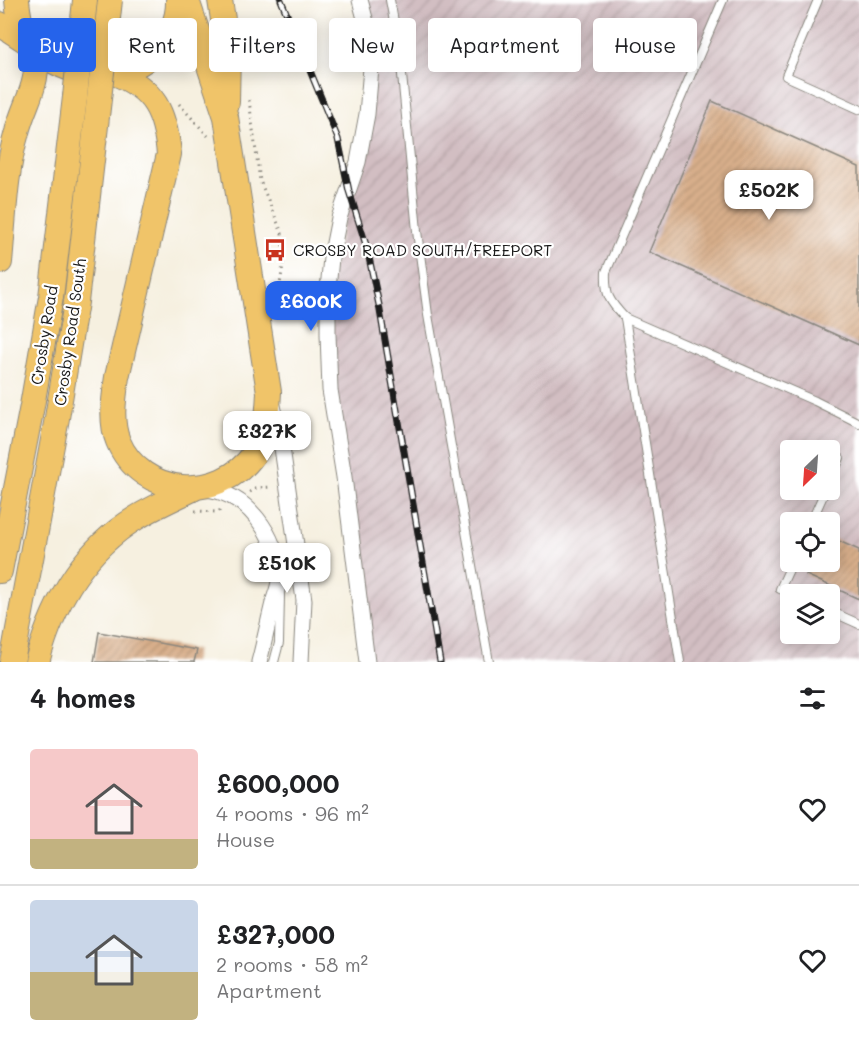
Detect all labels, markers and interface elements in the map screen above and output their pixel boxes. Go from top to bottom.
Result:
chip: Buy [18,18,96,72]
chip: Rent [108,18,197,72]
chip: Filters [209,18,317,72]
chip: New [329,18,416,72]
chip: Apartment [428,18,581,72]
chip: House [593,18,697,72]
pin: £502K [727,170,811,221]
text: £502K [738,176,800,202]
bus stop icon: CROSBY ROAD SOUTH/FREEPORT [262,237,288,263]
place label: CROSBY ROAD SOUTH/FREEPORT [293,239,552,260]
street label: Crosby Road South [49,257,90,407]
pin: £600K [269,281,353,332]
street label: Crosby Road [25,284,62,386]
text: £600K [279,287,343,313]
pin: £327K [225,411,309,462]
text: £327K [237,417,297,443]
north arrow [780,440,840,500]
map controls [780,440,840,644]
button: locate [780,512,840,572]
pin: £510K [245,543,329,594]
text: £510K [258,549,317,575]
button: layers [780,584,840,644]
text: 4 homes [30,681,136,715]
icon: filters [796,682,829,715]
text: £600,000 [216,766,339,800]
icon: home [78,773,150,845]
icon: heart [796,793,829,826]
text: 4 rooms · 96 m² [216,800,369,826]
text: House [216,826,275,852]
text: £327,000 [216,917,335,951]
icon: home [78,924,150,996]
icon: heart [796,944,829,977]
text: 2 rooms · 58 m² [216,951,368,977]
text: Apartment [216,977,322,1003]

